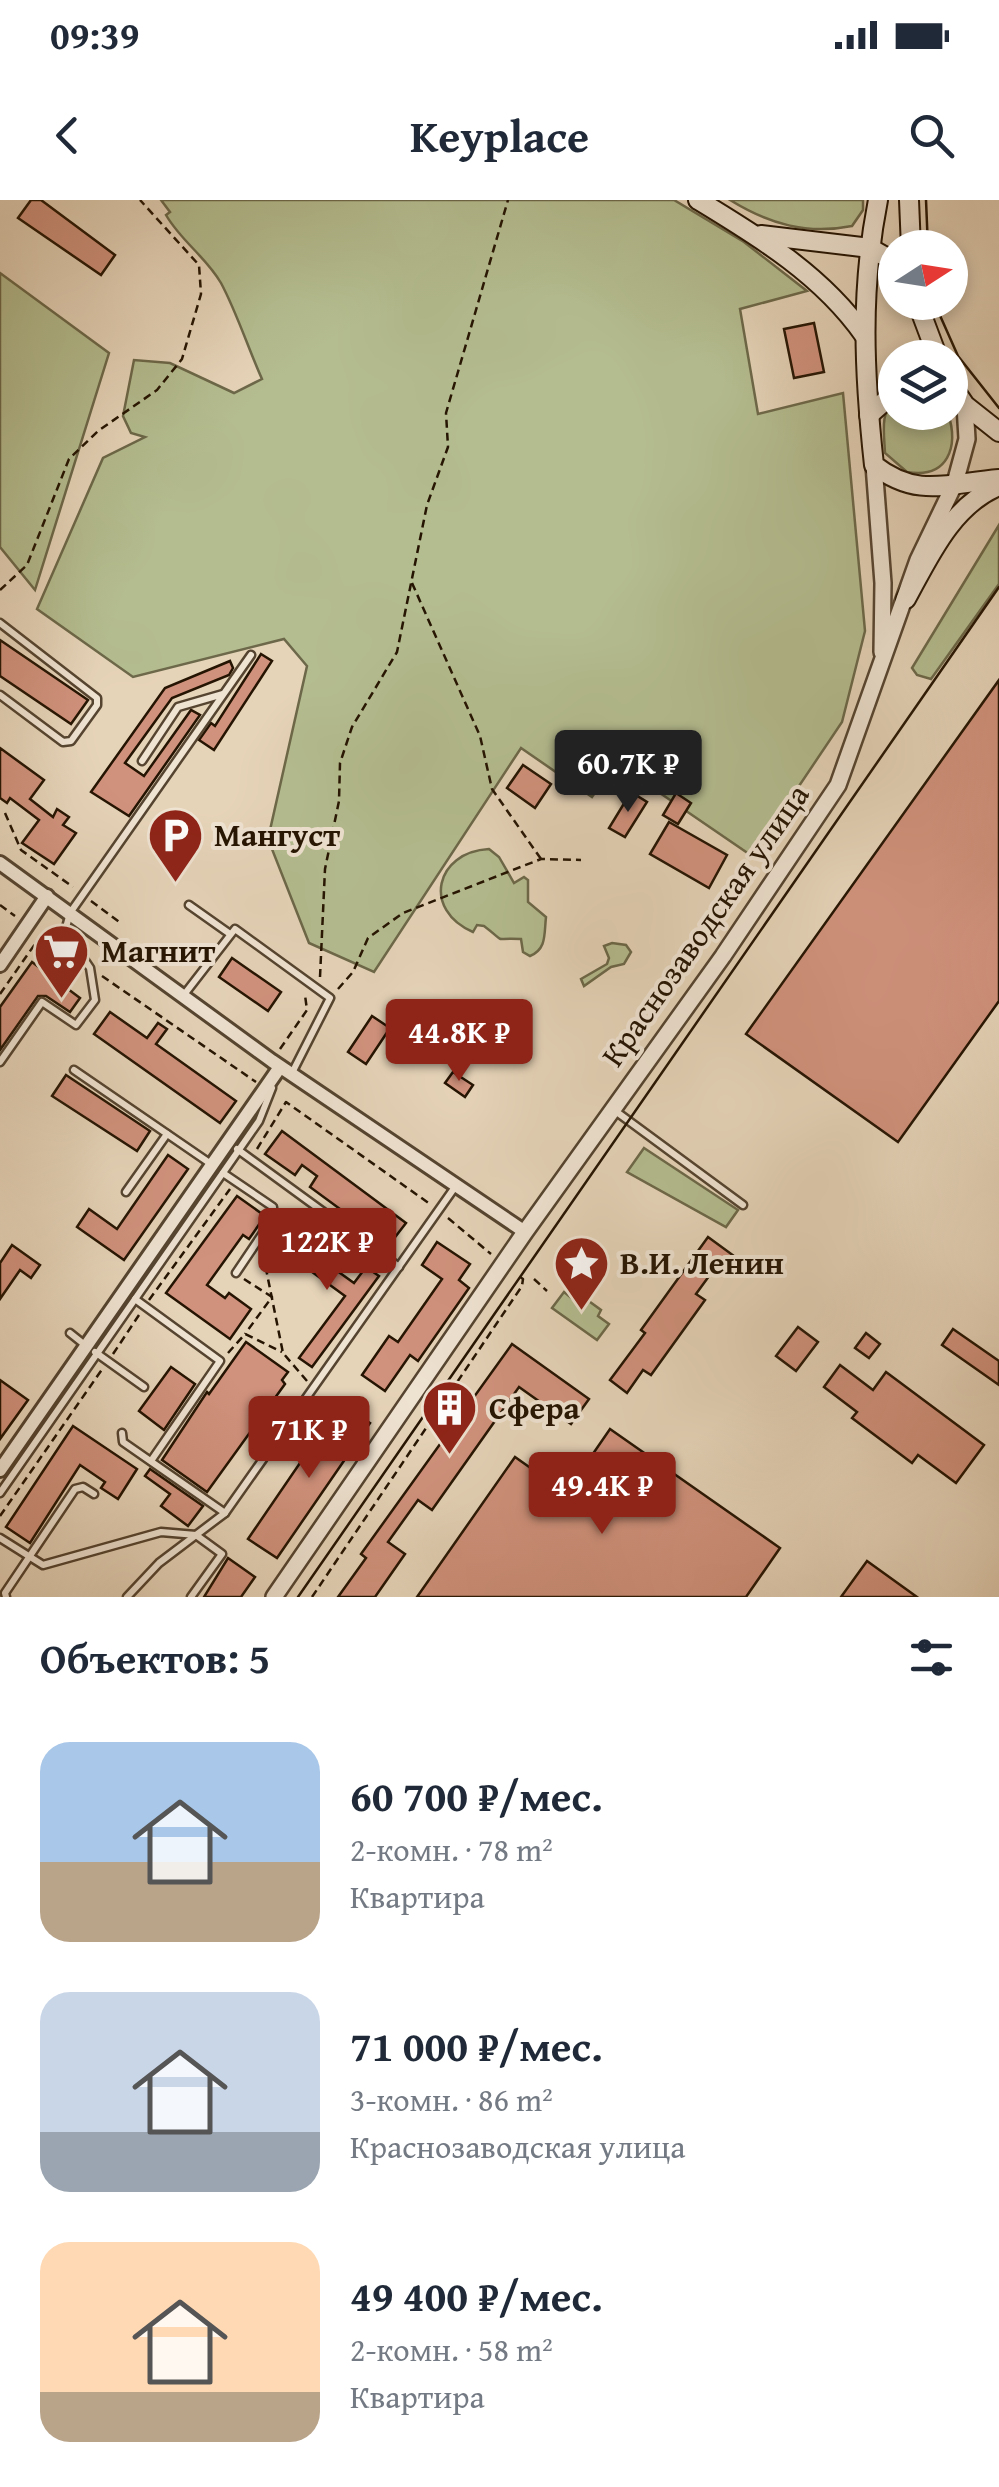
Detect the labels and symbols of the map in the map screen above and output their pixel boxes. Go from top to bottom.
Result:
north arrow [878,230,968,320]
pin: 60.7K ₽ [536,730,720,815]
street label: Краснозаводская улица [589,773,820,1076]
parking icon: Мангуст [145,805,205,884]
place label: Мангуст [214,811,341,858]
supermarket icon: Магнит [32,921,92,1000]
place label: Магнит [101,927,216,974]
pin: 44.8K ₽ [367,999,551,1084]
pin: 122K ₽ [246,1208,408,1293]
place icon: В.И. Ленин [551,1233,611,1312]
place label: В.И. Ленин [620,1239,784,1286]
building icon: Сфера [420,1378,480,1457]
place label: Сфера [489,1384,581,1431]
pin: 71K ₽ [239,1396,379,1481]
pin: 49.4K ₽ [510,1452,694,1537]

